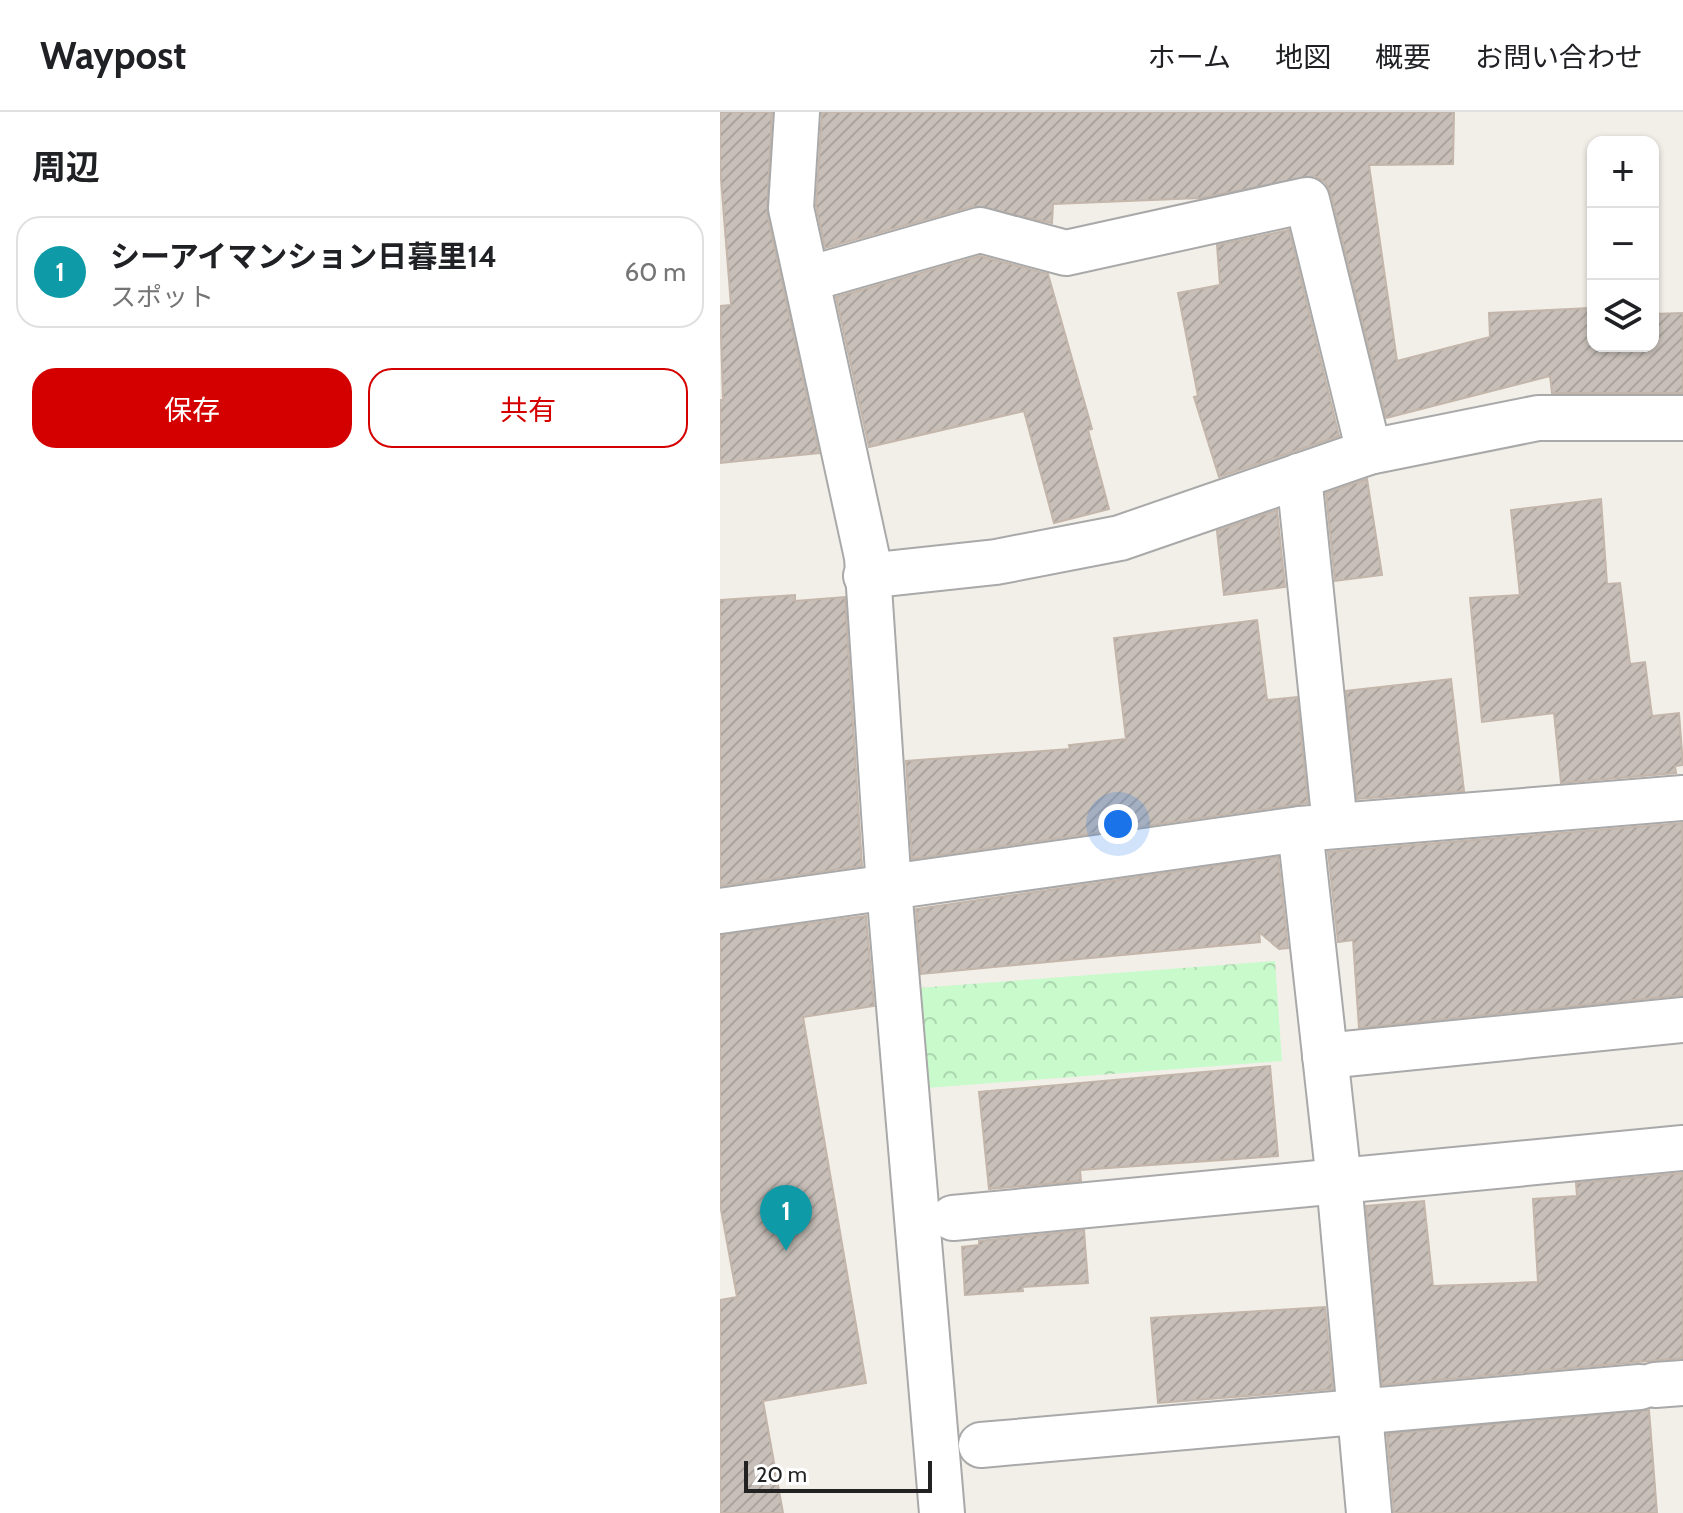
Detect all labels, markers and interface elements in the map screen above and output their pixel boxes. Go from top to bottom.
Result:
text: Waypost [40,32,186,79]
text: ホーム [1148,40,1231,74]
text: 地図 [1275,40,1331,74]
text: 概要 [1375,40,1431,74]
text: お問い合わせ [1475,40,1643,74]
map controls [1587,136,1659,352]
button: + [1587,136,1659,208]
text: 周辺 [32,146,100,188]
button: − [1587,208,1659,280]
text: シーアイマンション日暮里14 [110,238,497,275]
text: 1 [55,256,65,288]
text: 60 m [624,256,686,288]
button: layers [1587,280,1659,352]
text: スポット [110,281,214,313]
button: 保存 [32,368,352,448]
button: 共有 [368,368,688,448]
your location [1098,804,1138,844]
pin: 1 [760,1185,812,1251]
scale bar [744,1457,932,1493]
text: 20 m [756,1461,807,1488]

